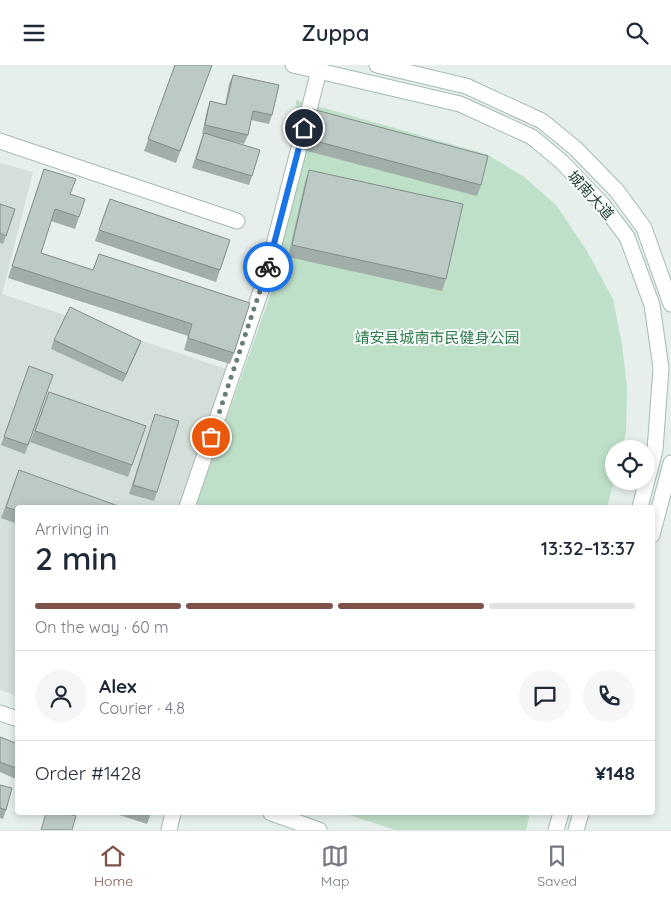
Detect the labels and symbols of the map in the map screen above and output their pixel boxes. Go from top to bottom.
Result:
pin [283,107,325,149]
street label: 城南大道 [564,166,618,224]
courier [243,242,293,292]
park label: 靖安县城南市民健身公园 [354,328,520,347]
pin [190,416,232,458]

